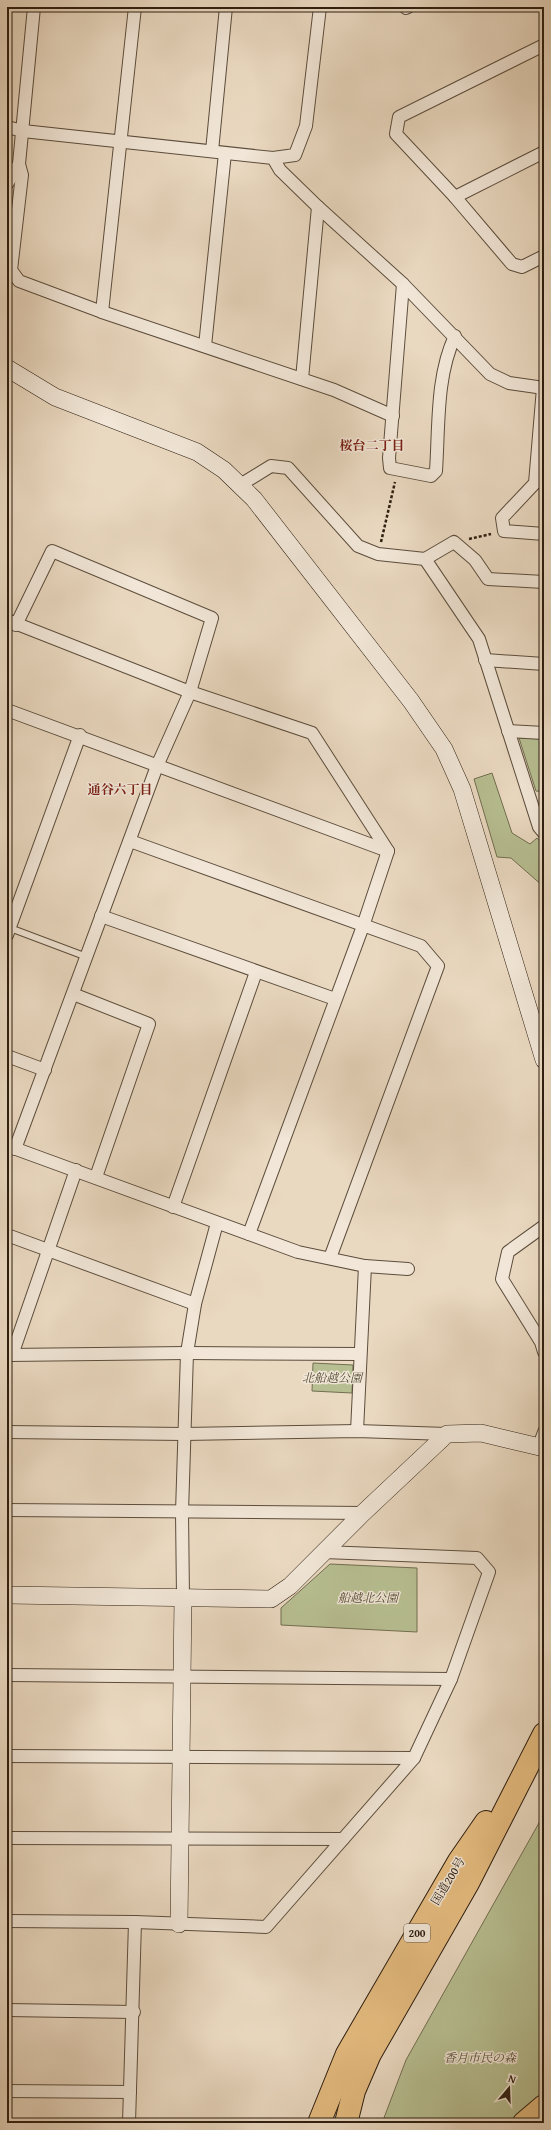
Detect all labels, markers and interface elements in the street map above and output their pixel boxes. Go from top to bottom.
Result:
district label: 桜台二丁目 [339,436,405,455]
district label: 通谷六丁目 [87,780,153,799]
park label: 北船越公園 [302,1369,364,1386]
park label: 船越北公園 [338,1589,400,1606]
street label: 国道200号 [427,1854,469,1908]
road number: 200 [404,1924,430,1942]
park label: 香月市民の森 [444,2049,518,2066]
north arrow [489,2068,529,2108]
text: N [506,2070,519,2088]

